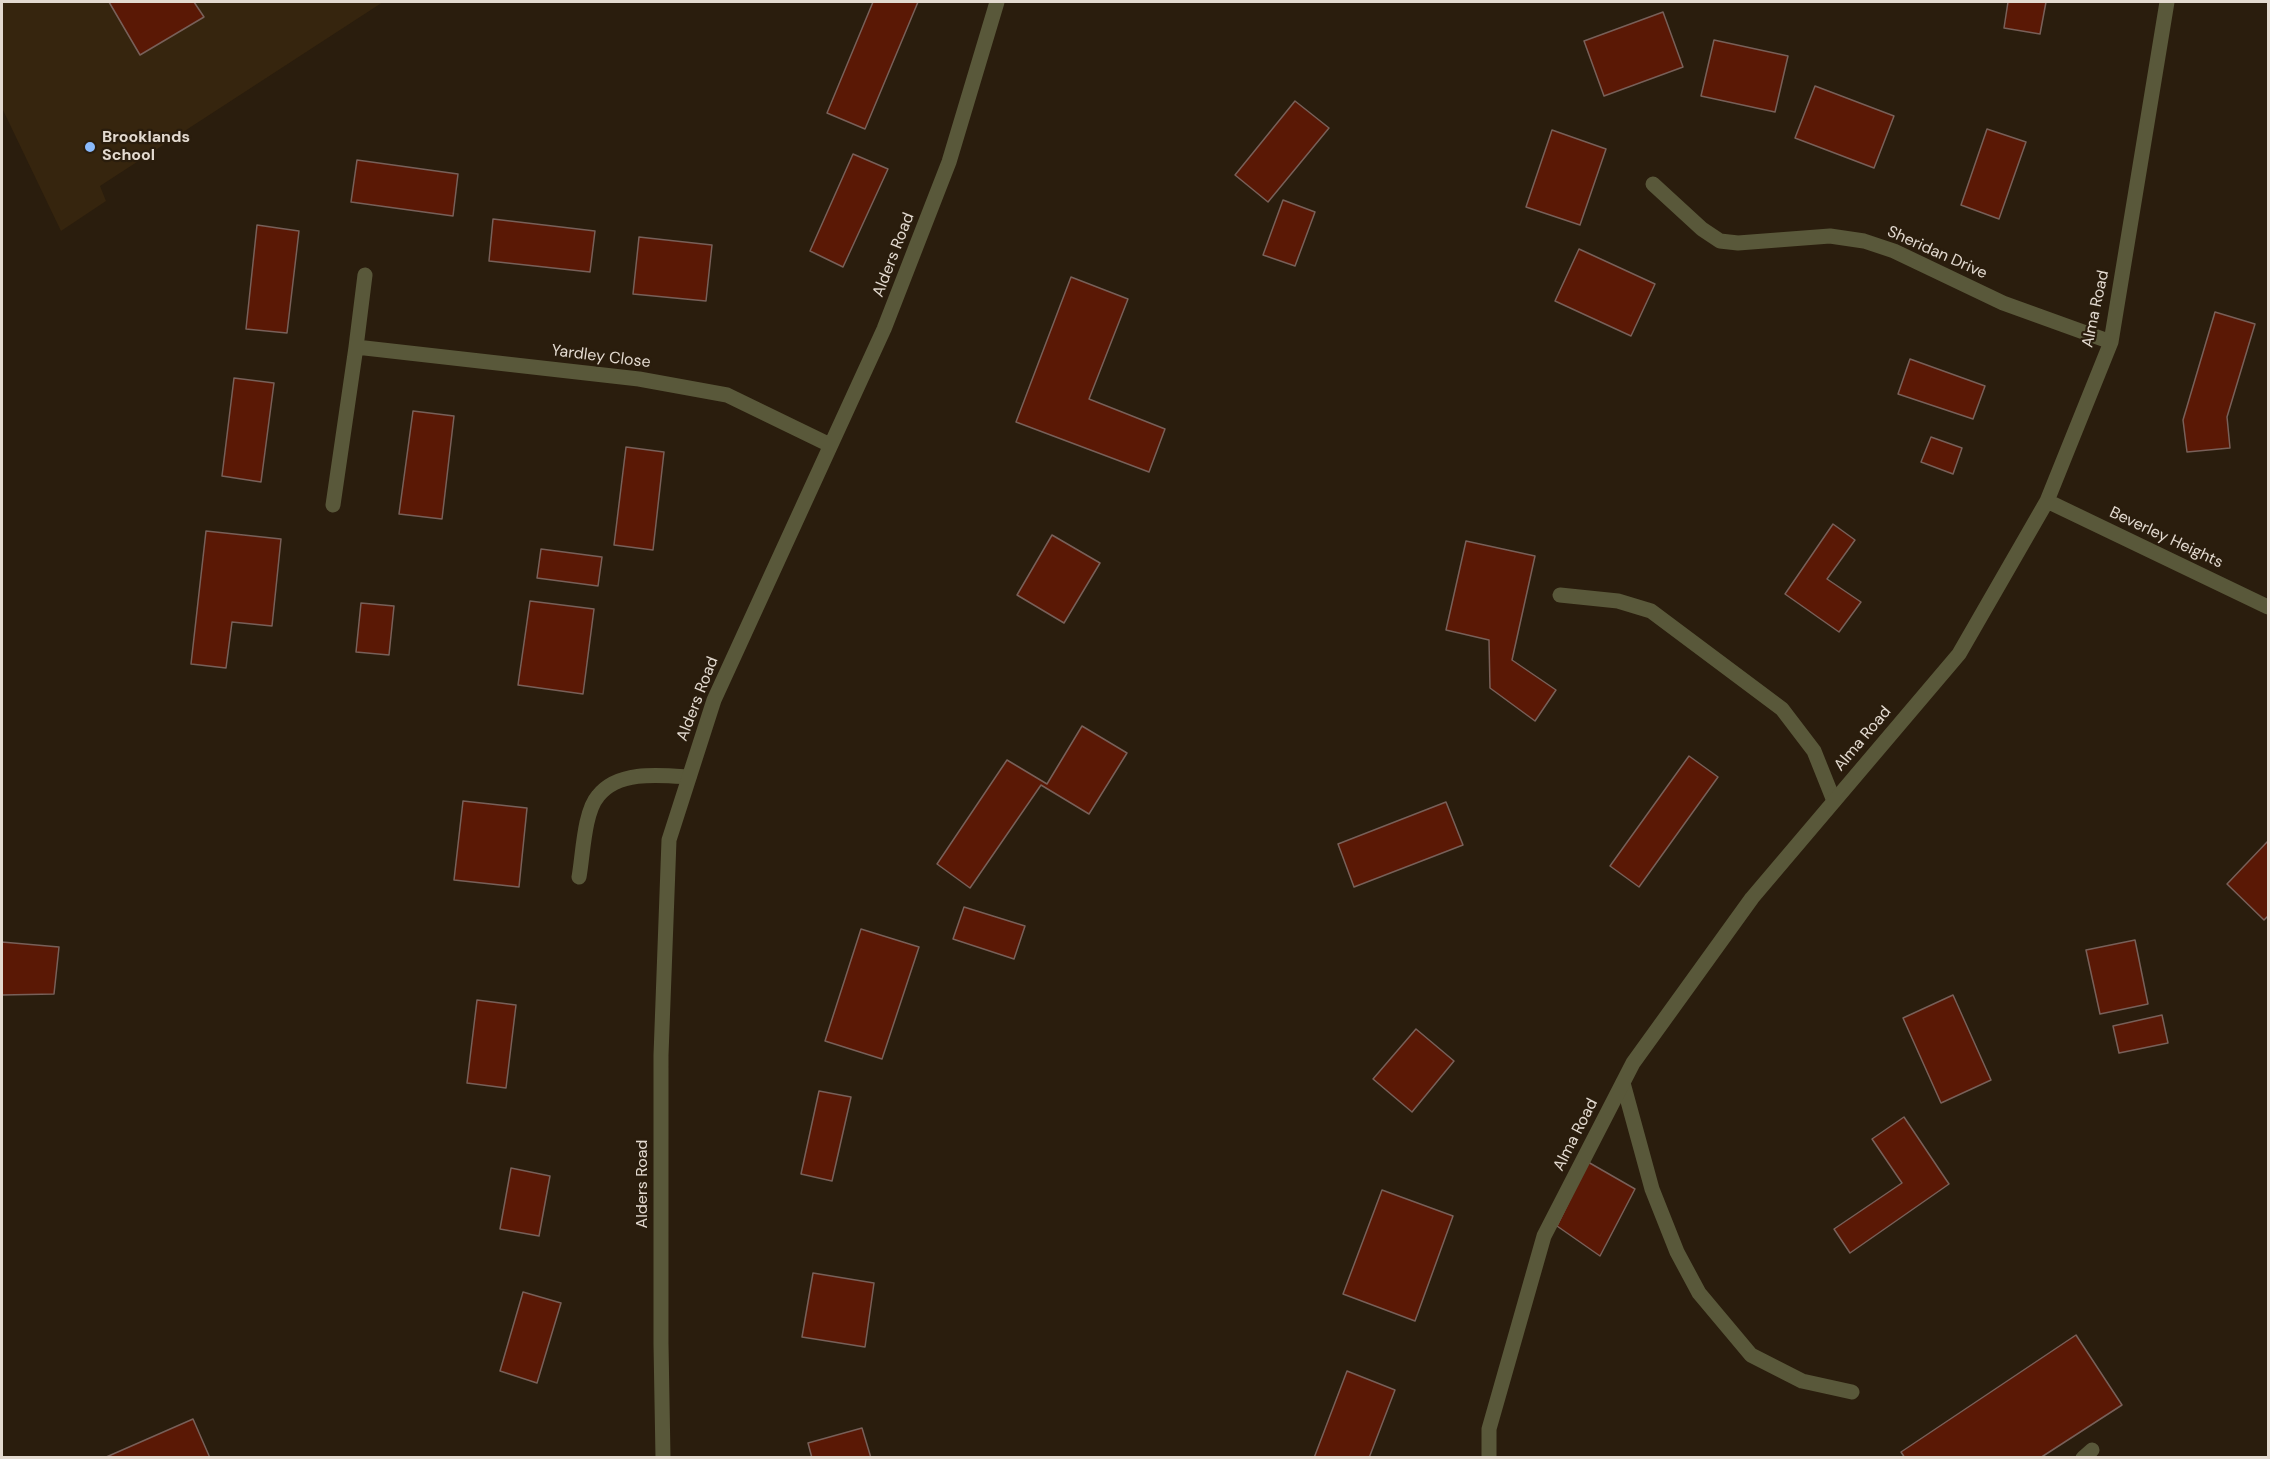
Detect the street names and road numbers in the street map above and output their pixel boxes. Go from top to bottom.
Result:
street label: Alders Road [869,210,919,300]
street label: Sheridan Drive [1884,222,1990,284]
street label: Alma Road [2078,269,2114,349]
street label: Yardley Close [550,341,652,373]
street label: Beverley Heights [2106,503,2226,573]
street label: Alders Road [673,654,723,744]
street label: Alma Road [1830,703,1896,775]
street label: Alma Road [1550,1096,1602,1174]
street label: Alders Road [633,1140,653,1228]

